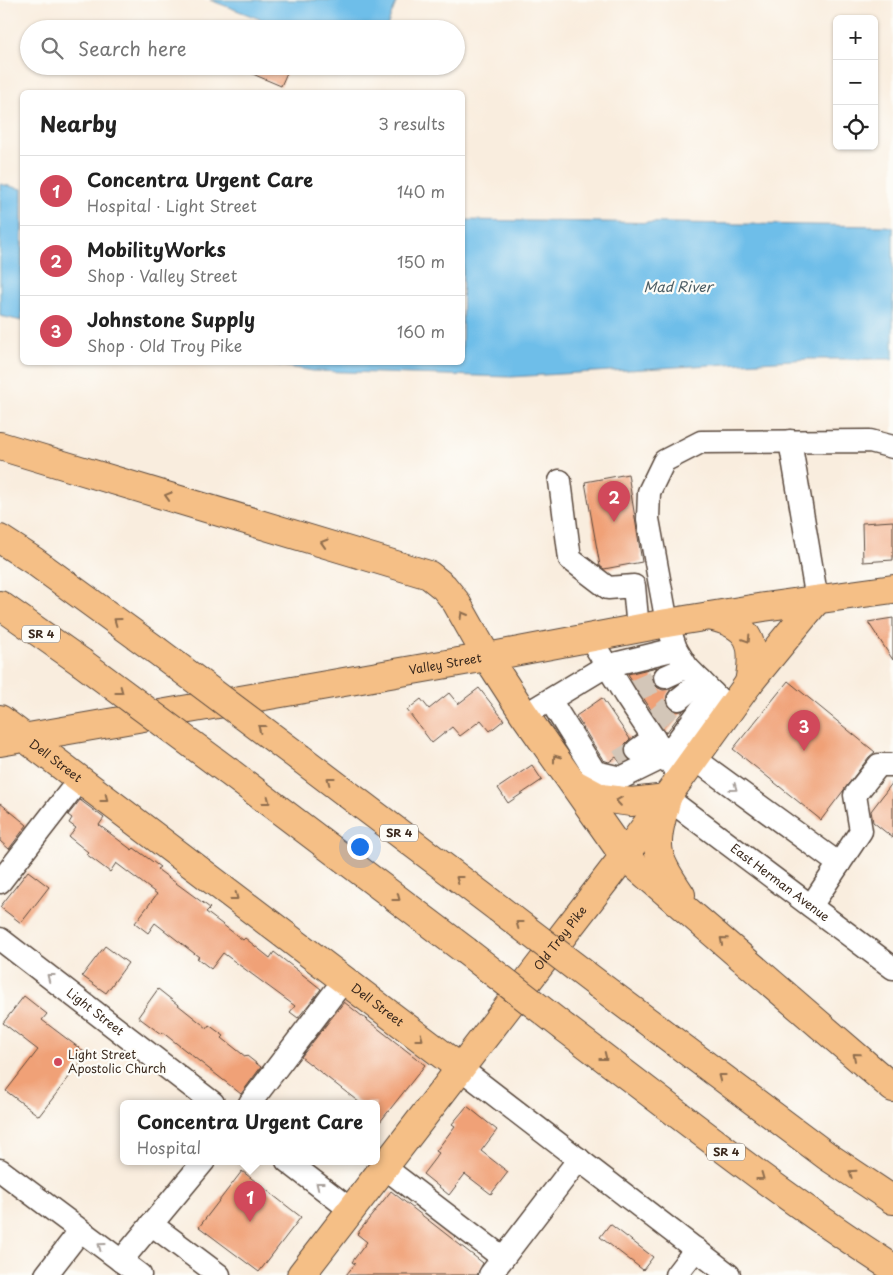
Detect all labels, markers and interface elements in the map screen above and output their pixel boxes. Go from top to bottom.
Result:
map controls [833,15,878,150]
button: + [833,15,878,60]
search box [20,20,465,75]
icon: search [38,34,66,62]
text: Search here [78,34,187,62]
button: − [833,60,878,105]
button: locate [833,105,878,150]
text: Nearby [40,107,117,139]
text: 3 results [378,111,445,135]
text: Concentra Urgent Care [87,165,313,193]
text: 1 [52,179,60,203]
text: 140 m [397,179,445,203]
text: Hospital · Light Street [87,193,257,217]
text: MobilityWorks [87,235,226,263]
text: 2 [50,249,62,273]
text: 150 m [397,249,445,273]
text: Shop · Valley Street [87,263,237,287]
water label: Mad River [643,276,715,297]
text: Johnstone Supply [87,305,255,333]
text: 3 [51,319,61,343]
text: 160 m [397,319,445,343]
text: Shop · Old Troy Pike [87,333,242,357]
pin: 2 [598,481,630,522]
one-way arrow [165,492,173,502]
one-way arrow [320,539,328,549]
one-way arrow [459,611,469,620]
one-way arrow [113,618,123,627]
road number: SR 4 [22,626,60,642]
one-way arrow [741,633,750,643]
street label: Valley Street [407,648,483,678]
one-way arrow [114,685,124,694]
pin: 3 [788,710,820,751]
one-way arrow [258,726,267,734]
street label: Dell Street [26,734,86,786]
one-way arrow [553,754,562,764]
one-way arrow [326,777,336,786]
one-way arrow [728,782,738,791]
one-way arrow [99,794,108,802]
one-way arrow [261,795,270,803]
one-way arrow [615,796,624,806]
road number: SR 4 [380,824,418,841]
your location [347,834,373,860]
street label: East Herman Avenue [727,839,834,925]
one-way arrow [456,876,465,884]
one-way arrow [229,892,238,900]
one-way arrow [391,893,400,901]
street label: Old Troy Pike [529,902,590,974]
one-way arrow [515,921,525,930]
one-way arrow [720,938,729,946]
one-way arrow [46,974,56,983]
street label: Dell Street [348,978,408,1030]
street label: Light Street [63,983,128,1039]
one-way arrow [414,1032,423,1040]
place label: Light Street Apostolic Church [68,1045,166,1077]
one-way arrow [598,1052,607,1060]
one-way arrow [853,1052,862,1061]
marker: Light Street Apostolic Church [52,1056,64,1068]
one-way arrow [718,1074,727,1082]
popup [120,1100,380,1165]
text: Concentra Urgent Care [137,1107,363,1135]
text: Hospital [137,1135,201,1159]
road number: SR 4 [707,1144,745,1160]
one-way arrow [849,1170,858,1179]
one-way arrow [755,1171,765,1180]
pin: 1 [234,1181,266,1222]
one-way arrow [316,1183,325,1191]
one-way arrow [97,1243,107,1252]

